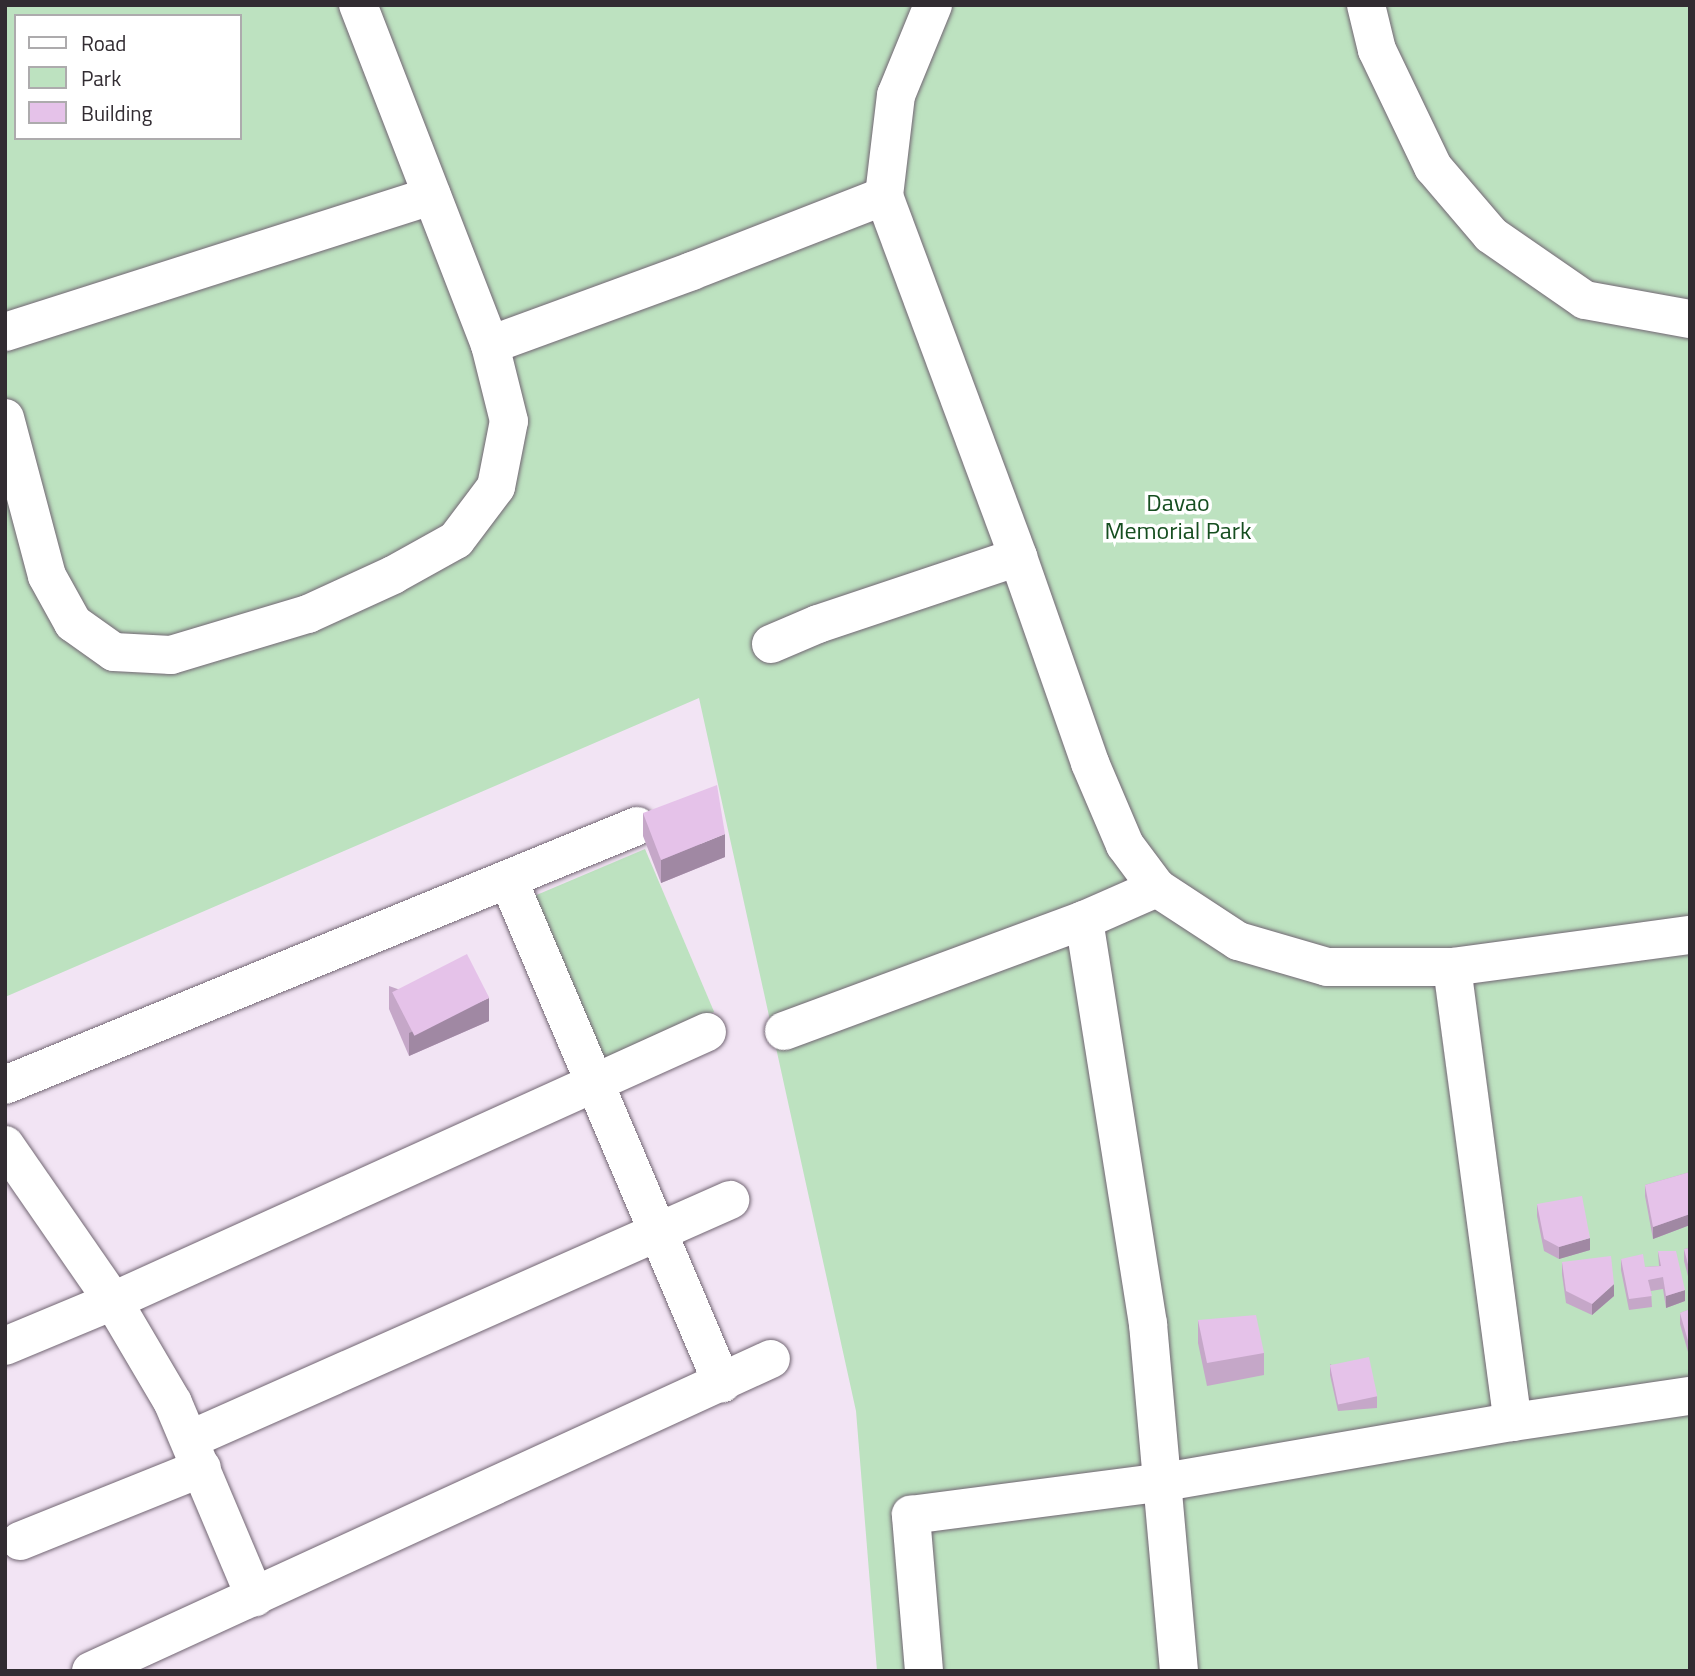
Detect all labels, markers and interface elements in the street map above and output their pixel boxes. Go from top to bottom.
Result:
legend [14,14,242,140]
text: Road [81,27,126,59]
text: Park [81,62,121,94]
text: Building [81,97,152,129]
park label: Davao Memorial Park [1104,489,1252,545]

